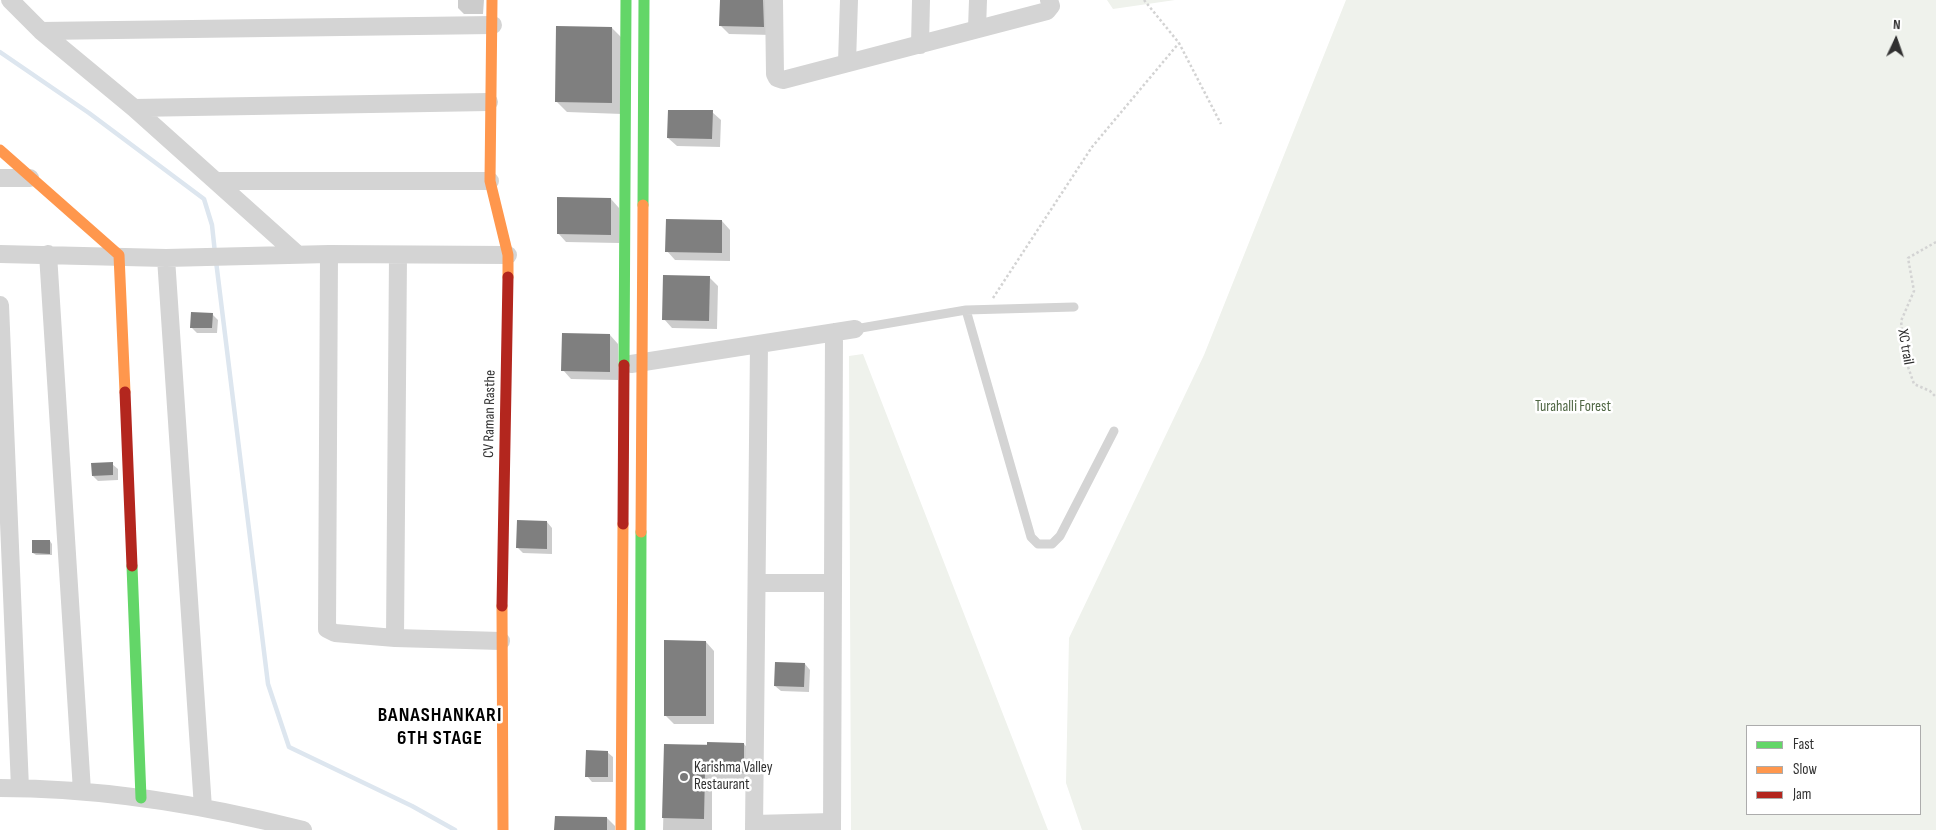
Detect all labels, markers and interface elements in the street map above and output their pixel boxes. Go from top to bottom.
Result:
north arrow [1871,15,1921,65]
text: N [1893,16,1901,33]
street label: XC trail [1893,328,1917,366]
street label: CV Raman Rasthe [480,370,500,458]
park label: Turahalli Forest [1535,398,1611,416]
district label: BANASHANKARI 6TH STAGE [376,704,504,751]
legend [1746,725,1921,815]
text: Fast [1793,735,1814,754]
place label: Karishma Valley Restaurant [694,759,773,794]
text: Slow [1793,760,1817,779]
marker: Karishma Valley Restaurant [678,771,690,783]
text: Jam [1793,785,1811,804]

